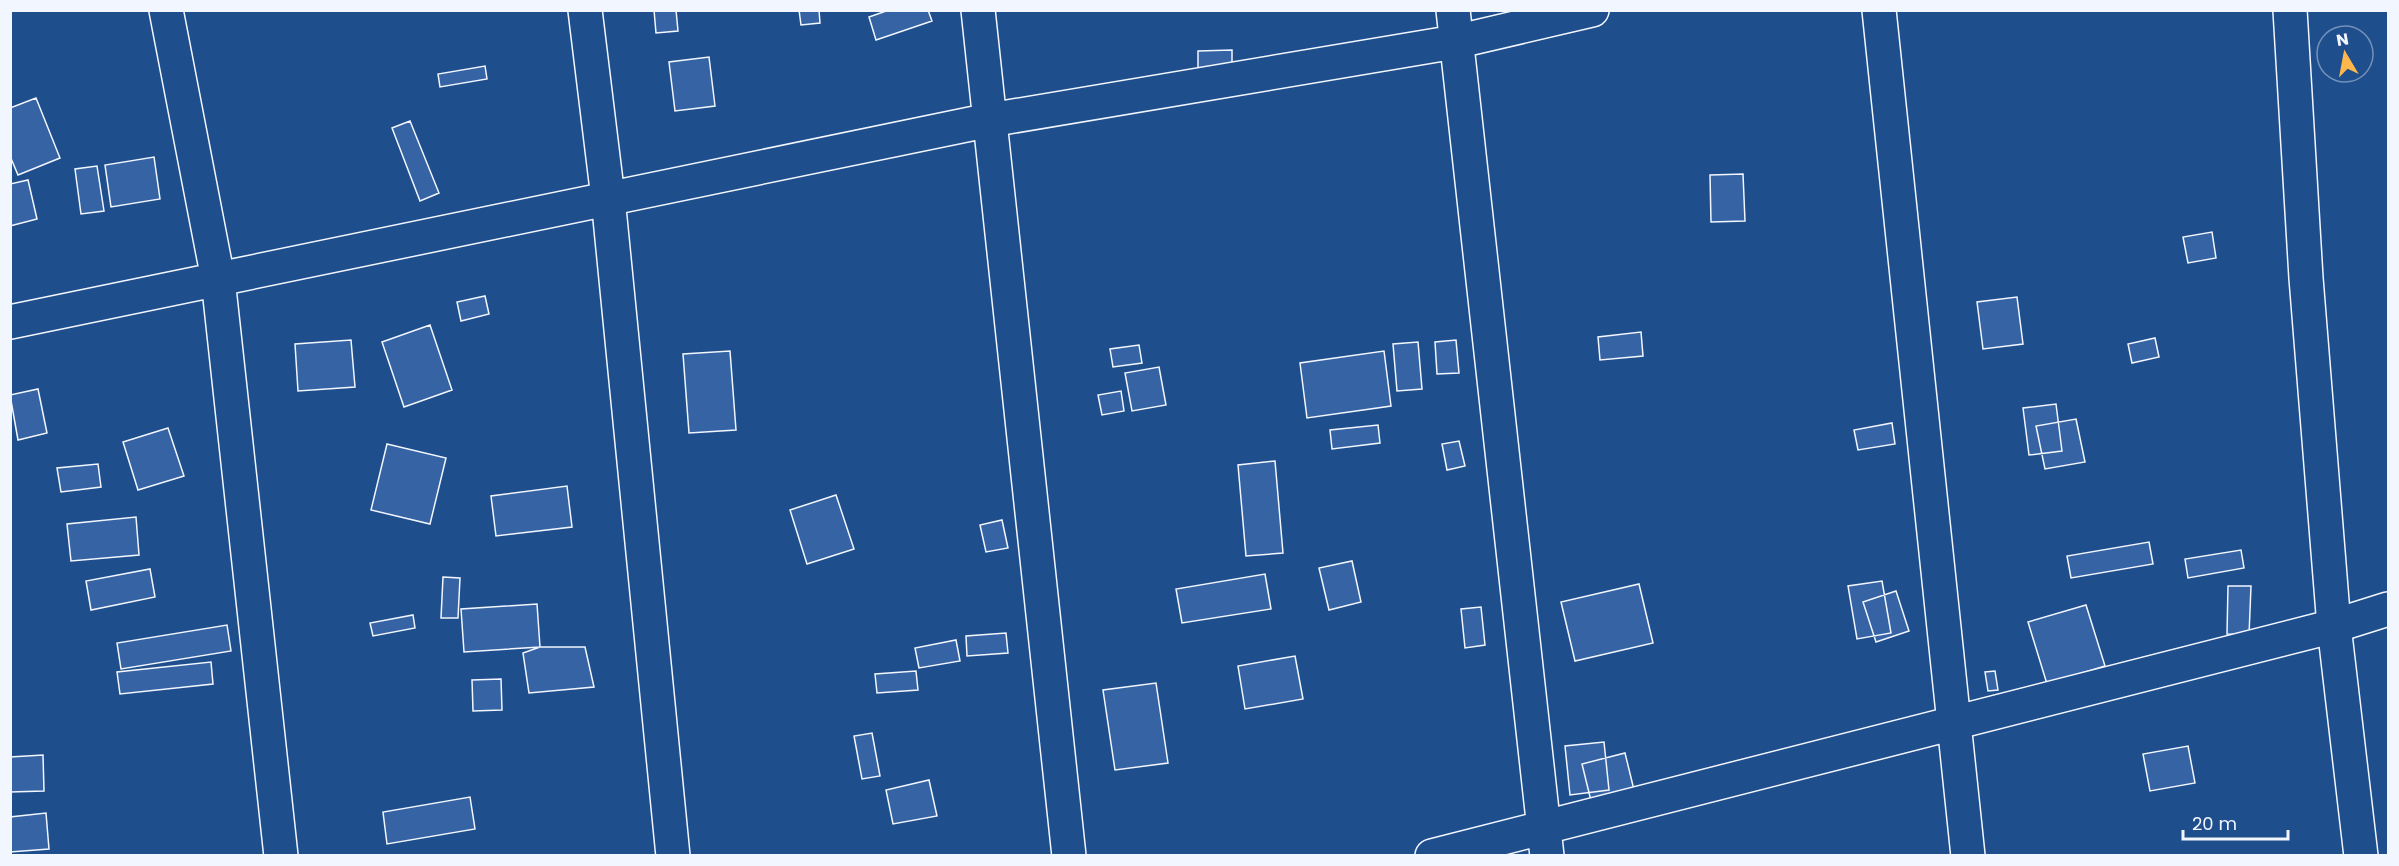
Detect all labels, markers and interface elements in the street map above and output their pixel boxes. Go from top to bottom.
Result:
north arrow [2315,24,2375,84]
text: N [2335,27,2350,52]
scale bar [2183,803,2288,841]
text: 20 m [2192,811,2237,836]

